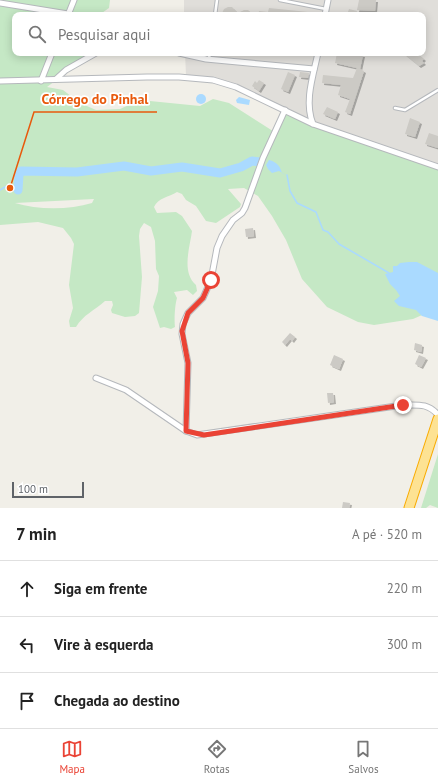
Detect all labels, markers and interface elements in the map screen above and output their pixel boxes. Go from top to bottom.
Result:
search box [12,12,426,56]
icon: search [26,23,48,45]
text: Pesquisar aqui [58,25,150,44]
callout: Córrego do Pinhal [34,86,157,112]
text: Córrego do Pinhal [42,90,149,108]
route start [202,271,220,289]
route end [394,396,412,414]
scale bar [12,480,84,499]
text: 100 m [18,482,48,496]
text: 7 min [16,523,57,545]
text: A pé · 520 m [352,526,422,543]
icon: ahead [16,578,38,600]
text: Siga em frente [54,579,147,598]
text: 220 m [387,580,422,597]
icon: left [16,634,38,656]
text: Vire à esquerda [54,635,153,654]
text: 300 m [387,636,422,653]
icon: arrive [16,690,38,712]
text: Chegada ao destino [54,691,180,710]
tab: Mapa [59,738,85,776]
tab: Rotas [204,738,230,776]
tab: Salvos [348,738,379,776]

